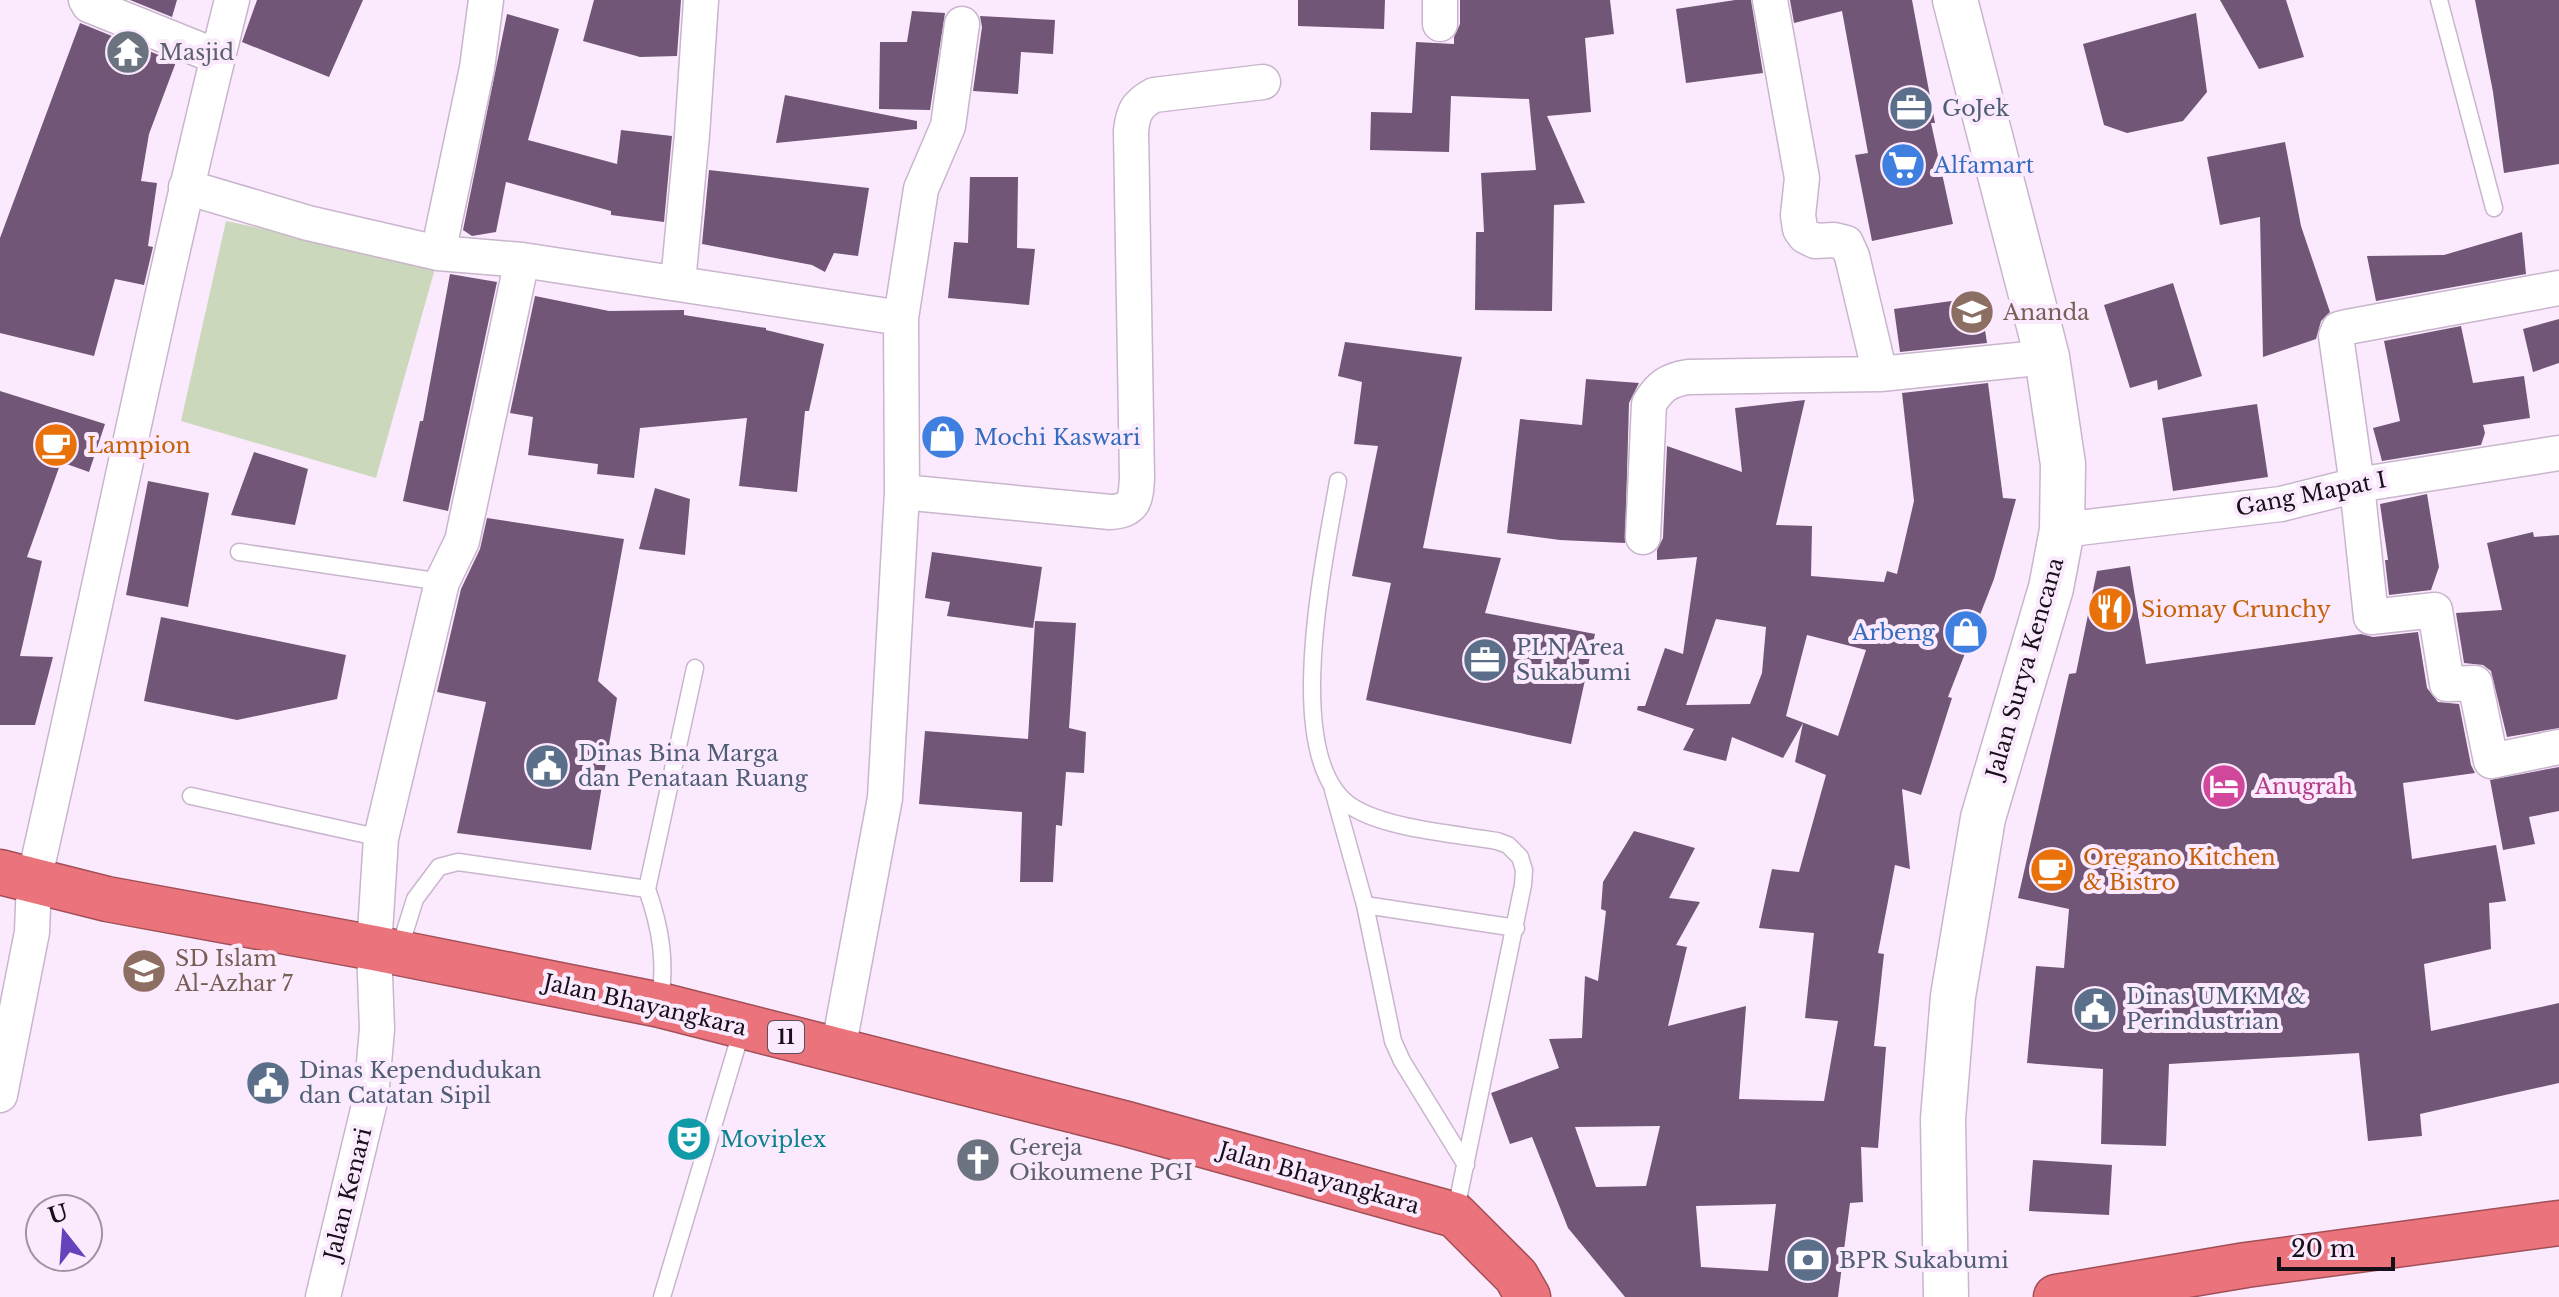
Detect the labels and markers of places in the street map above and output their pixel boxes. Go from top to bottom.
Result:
temple icon: Masjid [104,28,152,76]
place label: Masjid [159,39,234,66]
office icon: GoJek [1887,84,1935,132]
place label: GoJek [1942,95,2010,122]
supermarket icon: Alfamart [1879,141,1927,189]
place label: Alfamart [1933,152,2035,179]
school or university icon: Ananda [1948,288,1996,336]
place label: Ananda [2002,299,2090,326]
shop icon: Mochi Kaswari [919,413,967,461]
cafe icon: Lampion [32,421,80,469]
place label: Mochi Kaswari [974,424,1141,451]
place label: Lampion [87,432,191,459]
restaurant icon: Siomay Crunchy [2086,585,2134,633]
place label: Siomay Crunchy [2141,596,2331,623]
shop icon: Arbeng [1942,608,1990,656]
place label: Arbeng [1851,619,1936,646]
place label: PLN Area Sukabumi [1516,634,1631,686]
office icon: PLN Area Sukabumi [1461,636,1509,684]
place label: Dinas Bina Marga dan Penataan Ruang [578,740,809,792]
public building icon: Dinas Bina Marga dan Penataan Ruang [523,742,571,790]
hotel icon: Anugrah [2200,762,2248,810]
place label: Anugrah [2254,773,2353,800]
place label: Oregano Kitchen & Bistro [2083,844,2276,896]
cafe icon: Oregano Kitchen & Bistro [2028,846,2076,894]
place label: SD Islam Al-Azhar 7 [174,945,294,997]
school or university icon: SD Islam Al-Azhar 7 [120,947,168,995]
place label: Dinas UMKM & Perindustrian [2126,983,2306,1035]
public building icon: Dinas UMKM & Perindustrian [2071,985,2119,1033]
place label: Dinas Kependudukan dan Catatan Sipil [299,1057,542,1109]
public building icon: Dinas Kependudukan dan Catatan Sipil [244,1059,292,1107]
theatre icon: Moviplex [665,1115,713,1163]
place label: Moviplex [720,1126,827,1153]
place label: Gereja Oikoumene PGI [1009,1134,1193,1186]
church icon: Gereja Oikoumene PGI [954,1136,1002,1184]
bank icon: BPR Sukabumi [1784,1236,1832,1284]
place label: BPR Sukabumi [1839,1247,2009,1274]

